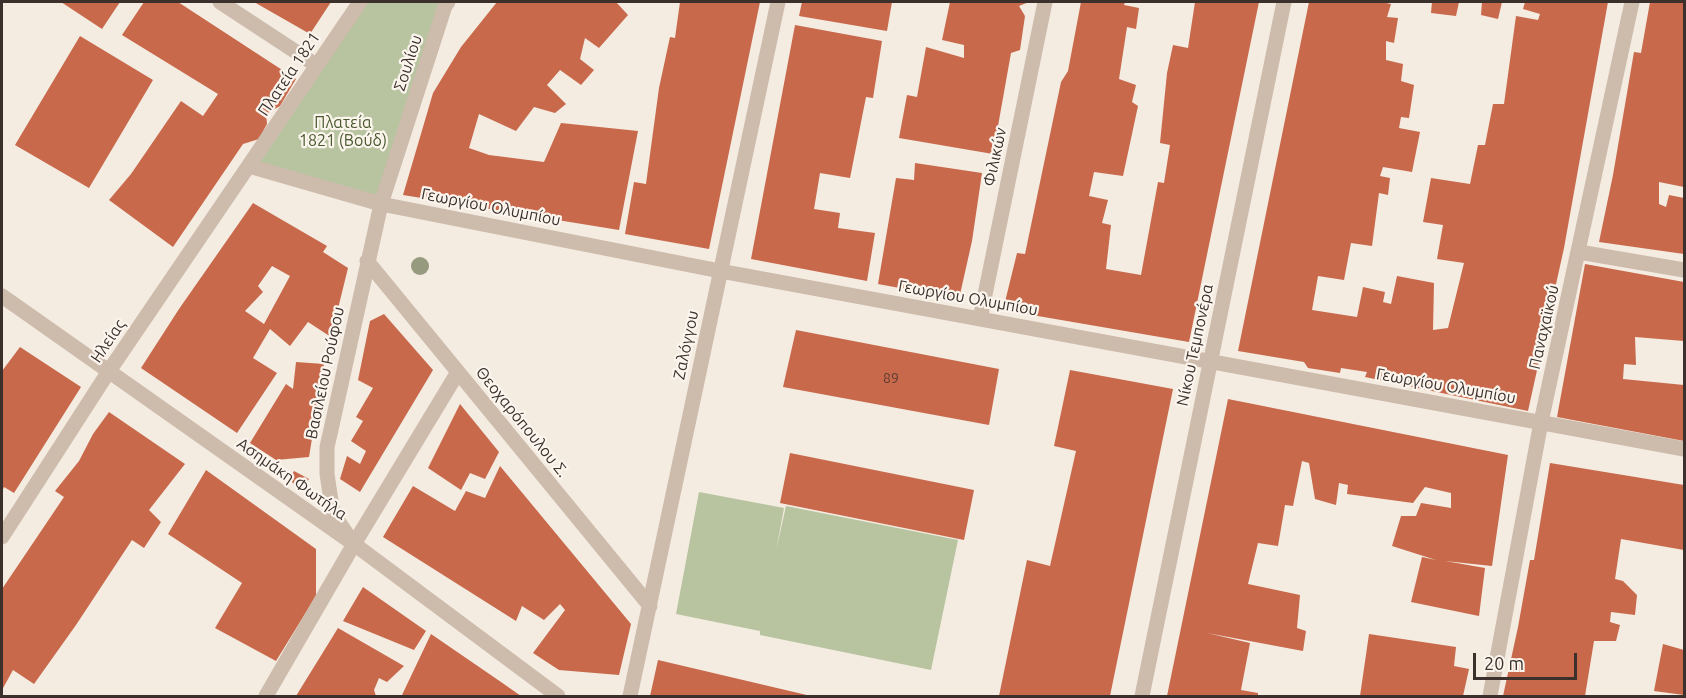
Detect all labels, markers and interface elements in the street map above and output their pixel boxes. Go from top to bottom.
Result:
street label: Πλατεία 1821 [254,28,324,120]
street label: Σουλίου [390,33,426,93]
park label: Πλατεία 1821 (Βούδ) [299,113,387,151]
street label: Φιλικών [979,126,1011,188]
street label: Γεωργίου Ολυμπίου [420,184,562,230]
street label: Γεωργίου Ολυμπίου [897,276,1039,320]
street label: Νίκου Τεμπονέρα [1173,282,1217,408]
street label: Παναχαϊκού [1525,283,1563,371]
street label: Βασιλείου Ρούφου [302,305,348,441]
street label: Ζαλόγγου [669,309,703,381]
street label: Ηλείας [87,316,129,366]
street label: Θεοχαρόπουλου Σ. [472,363,572,481]
street label: Γεωργίου Ολυμπίου [1375,364,1517,408]
house number: 89 [883,370,899,386]
street label: Ασημάκη Φωτήλα [233,434,351,524]
scale bar [1476,641,1580,679]
text: 20 m [1484,653,1524,673]

